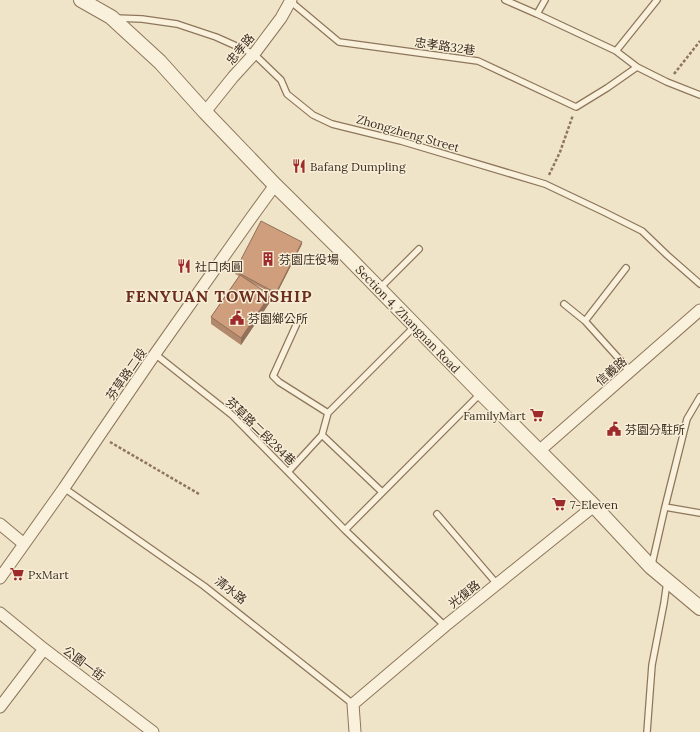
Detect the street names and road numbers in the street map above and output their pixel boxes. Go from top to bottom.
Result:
street label: 忠孝路 [223,30,257,68]
street label: 忠孝路32巷 [414,34,476,58]
street label: Zhongzheng Street [355,111,462,155]
street label: Section 4, Zhangnan Road [353,262,463,376]
street label: 芬草路二段 [103,345,149,403]
street label: 信義路 [592,354,630,388]
street label: 芬草路二段284巷 [223,394,299,468]
street label: 清水路 [212,573,250,607]
street label: 光復路 [445,577,483,611]
street label: 公園一街 [60,643,108,683]

